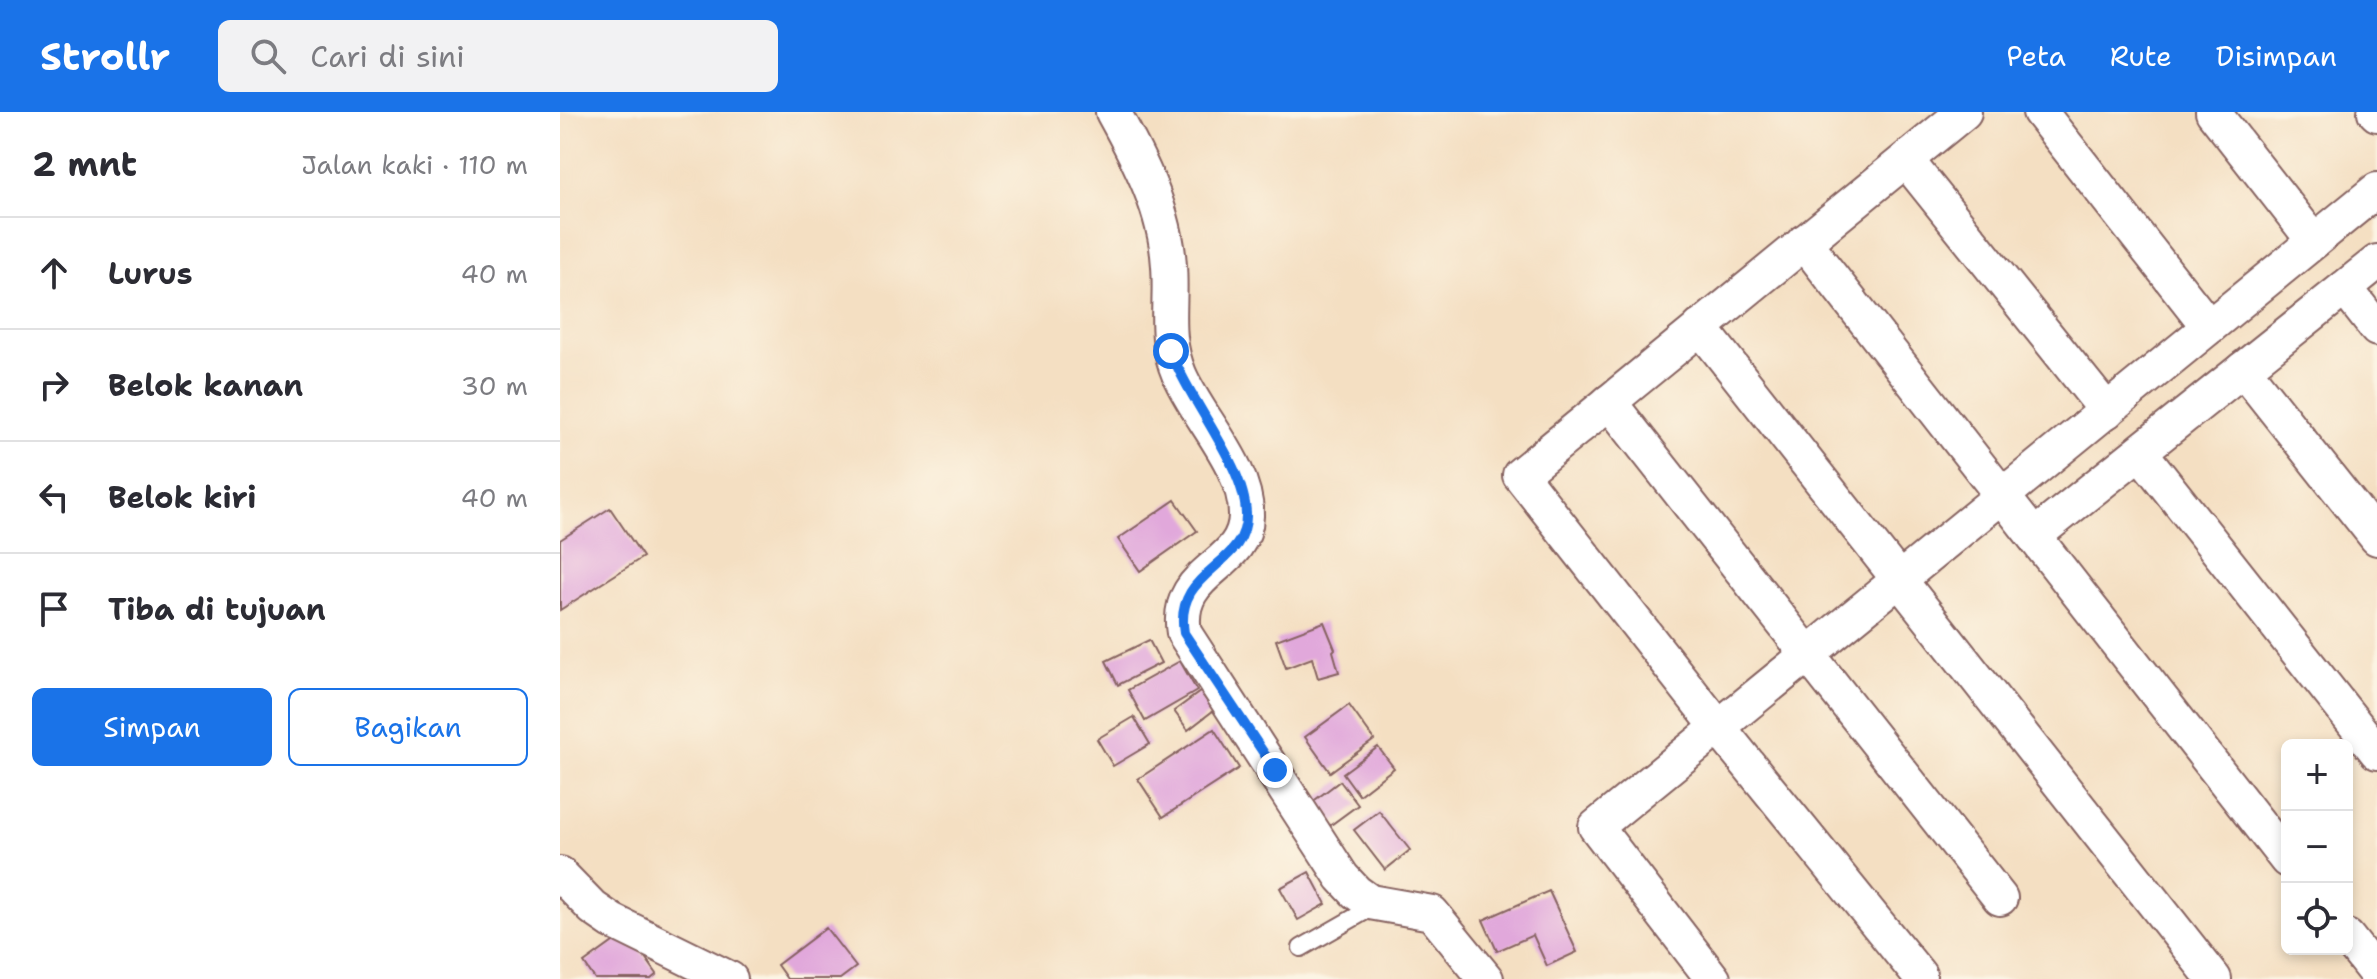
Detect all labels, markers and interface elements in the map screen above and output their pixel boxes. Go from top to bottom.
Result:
search box [218,20,778,92]
text: Strollr [40,31,170,82]
icon: search [246,34,290,78]
text: Cari di sini [310,36,465,77]
text: Peta [2006,37,2066,75]
text: Rute [2110,37,2172,75]
text: Disimpan [2216,37,2337,75]
text: 2 mnt [32,141,137,187]
text: Jalan kaki · 110 m [301,147,528,182]
icon: ahead [32,251,76,295]
text: Lurus [108,253,193,294]
text: 40 m [461,256,528,291]
route start [1153,333,1189,369]
icon: right [32,363,76,407]
text: Belok kanan [108,365,303,406]
text: 30 m [461,368,528,403]
icon: left [32,475,76,519]
text: Belok kiri [108,477,256,518]
text: 40 m [461,480,528,515]
icon: arrive [32,587,76,631]
text: Tiba di tujuan [108,589,326,630]
button: Simpan [32,688,272,766]
button: Bagikan [288,688,528,766]
map controls [2281,739,2353,955]
button: + [2281,739,2353,811]
route end [1257,752,1293,788]
button: − [2281,811,2353,883]
button: locate [2281,883,2353,955]

